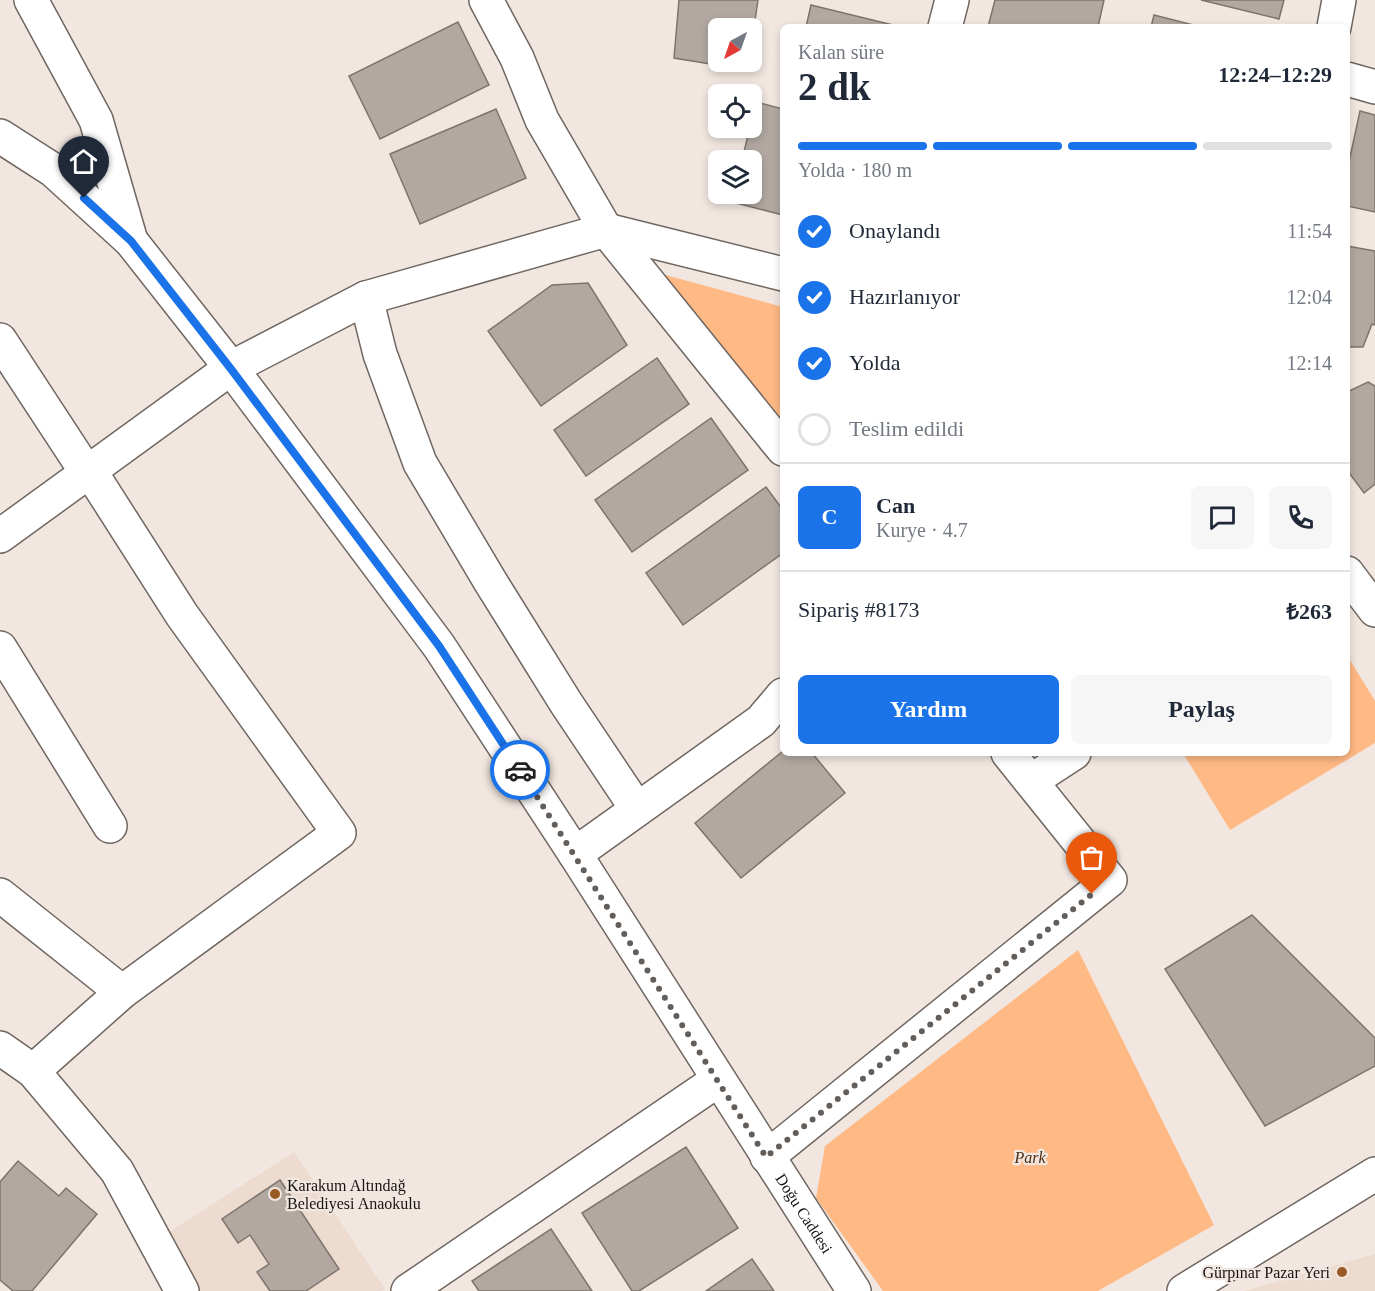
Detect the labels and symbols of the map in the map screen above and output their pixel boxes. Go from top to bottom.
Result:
north arrow [708,18,762,72]
pin [58,136,109,198]
courier [490,740,550,800]
pin [1066,832,1117,894]
park label: Park [1013,1149,1046,1166]
street label: Doğu Caddesi [772,1171,836,1257]
place label: Karakum Altındağ Belediyesi Anaokulu [287,1177,421,1213]
marker: Karakum Altındağ Belediyesi Anaokulu [268,1187,282,1201]
place label: Gürpınar Pazar Yeri [1202,1264,1331,1282]
marker: Gürpınar Pazar Yeri [1335,1265,1349,1279]

